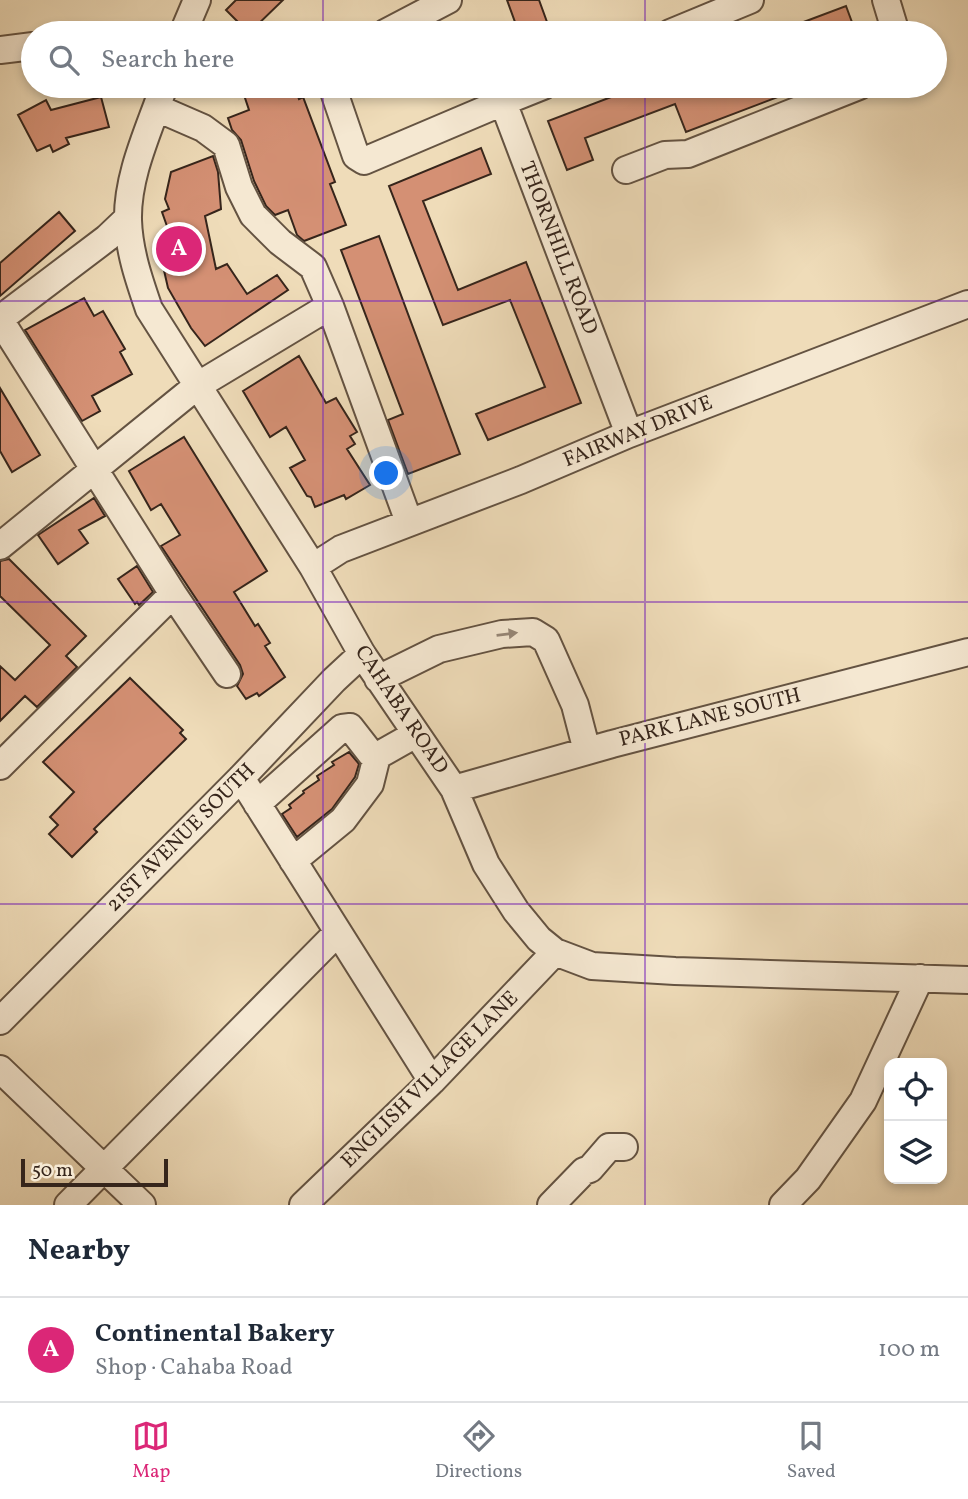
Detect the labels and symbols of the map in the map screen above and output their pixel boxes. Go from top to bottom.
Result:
street label: THORNHILL ROAD [512,157,604,339]
pin: A [156,223,202,275]
street label: FAIRWAY DRIVE [559,389,717,475]
your location [369,456,403,490]
one-way arrow [497,629,519,640]
street label: CAHABA ROAD [347,640,455,780]
street label: PARK LANE SOUTH [616,681,804,755]
street label: 21ST AVENUE SOUTH [100,757,262,919]
street label: ENGLISH VILLAGE LANE [335,985,525,1175]
scale bar [21,1156,168,1188]

